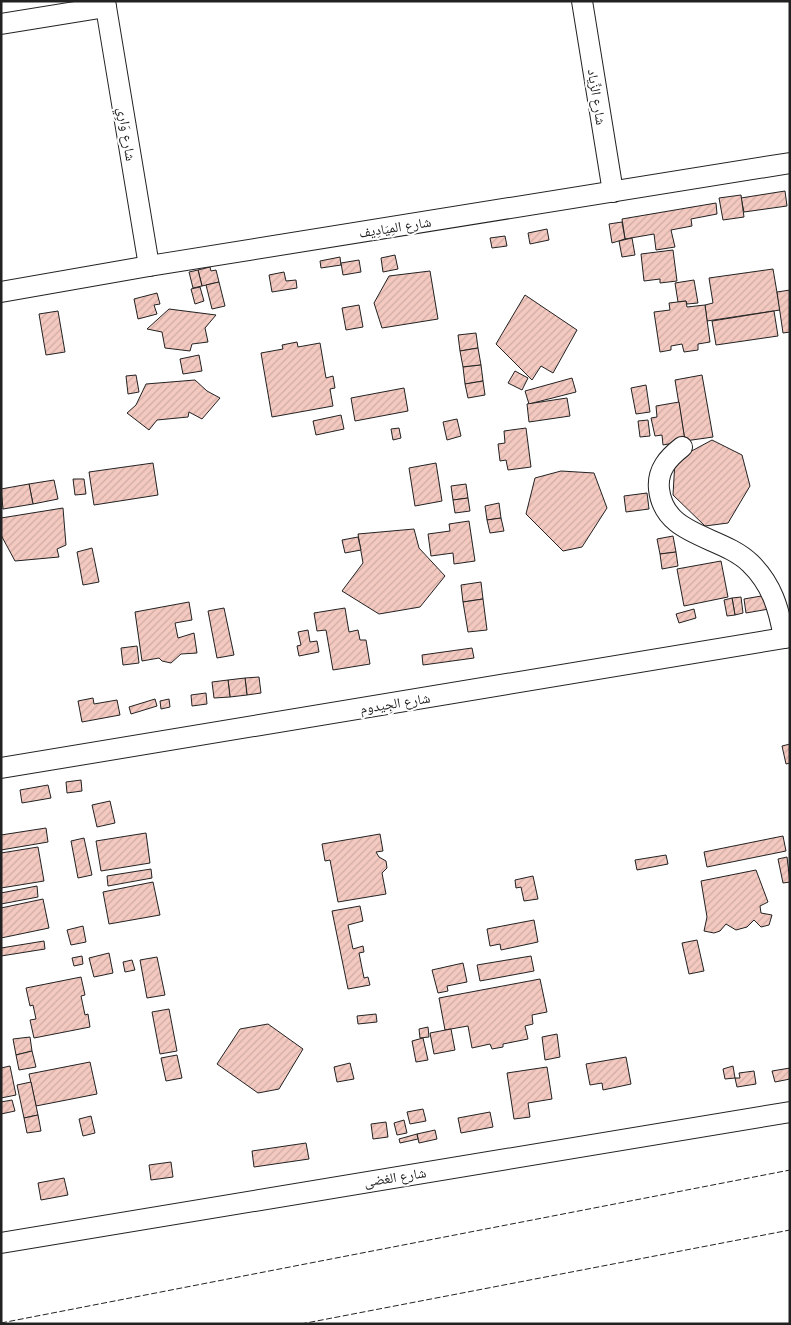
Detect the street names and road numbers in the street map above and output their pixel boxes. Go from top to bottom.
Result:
street label: شارع الزِّياد [583,68,610,126]
street label: شارع وَارِي [111,106,140,163]
street label: شارع المِيَادِيف [358,212,433,243]
street label: شارع الجِيدوم [359,689,432,719]
street label: شارع الغضى [363,1163,428,1192]

